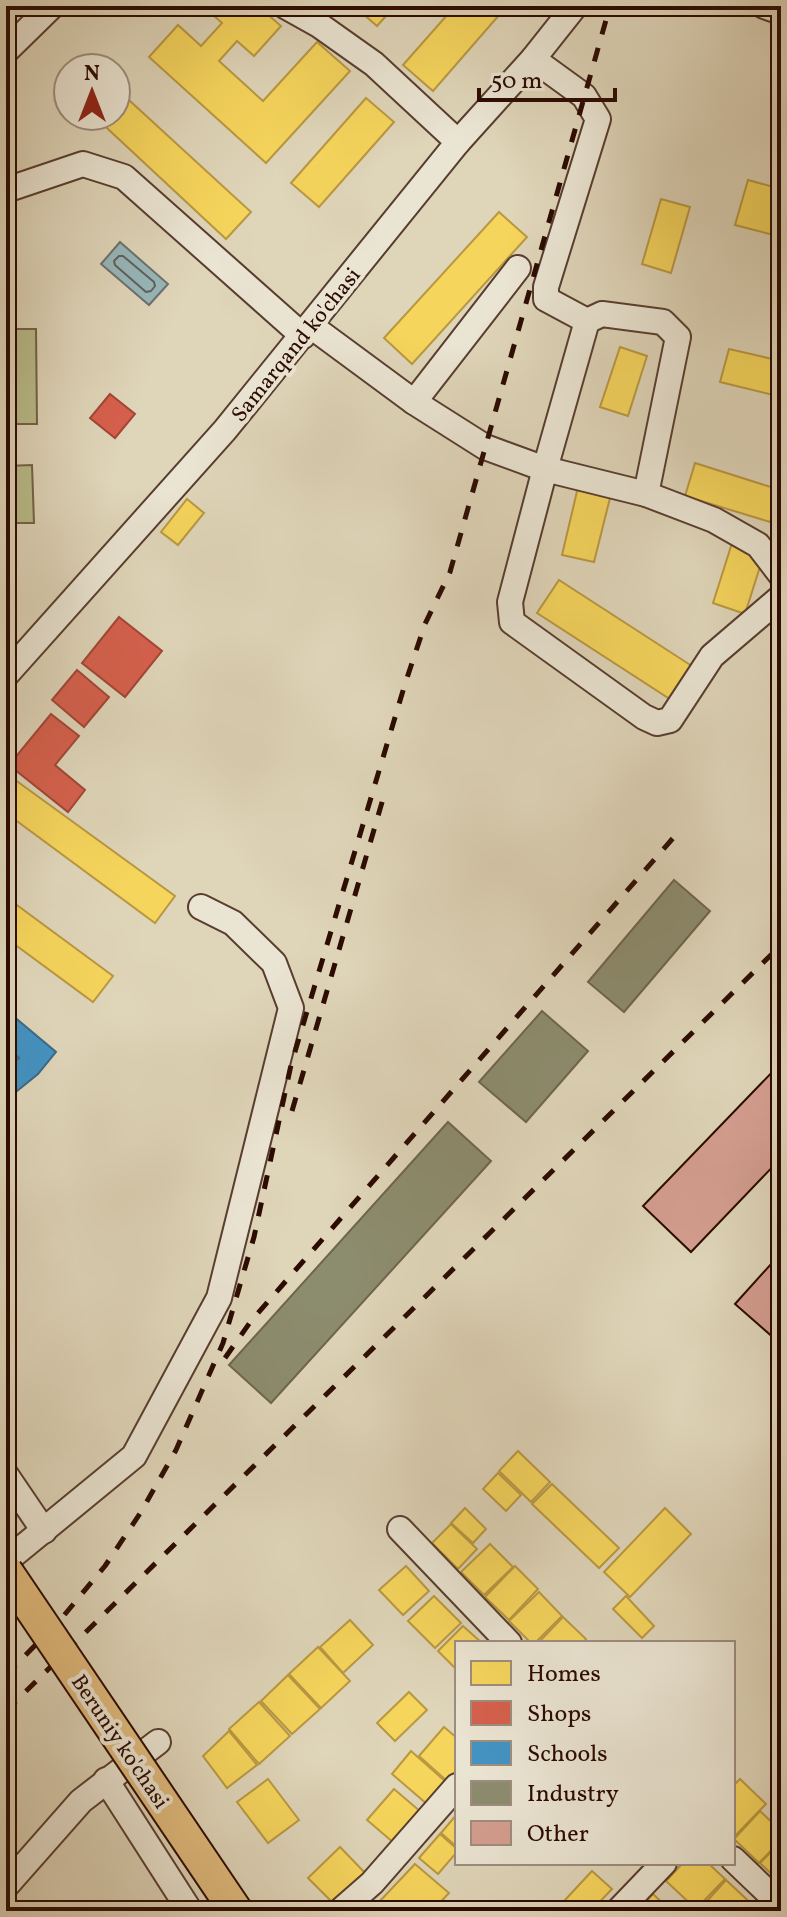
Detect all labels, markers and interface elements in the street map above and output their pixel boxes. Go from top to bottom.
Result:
north arrow [52,52,132,132]
scale bar [479,52,615,102]
text: N [84,59,100,90]
text: 50 m [491,65,543,99]
street label: Samarqand ko'chasi [225,262,369,429]
legend [455,1641,735,1865]
text: Homes [527,1658,601,1692]
street label: Beruniy ko'chasi [62,1669,175,1816]
text: Shops [527,1698,591,1732]
text: Schools [527,1738,607,1772]
text: Industry [527,1778,619,1812]
text: Other [527,1818,589,1852]

